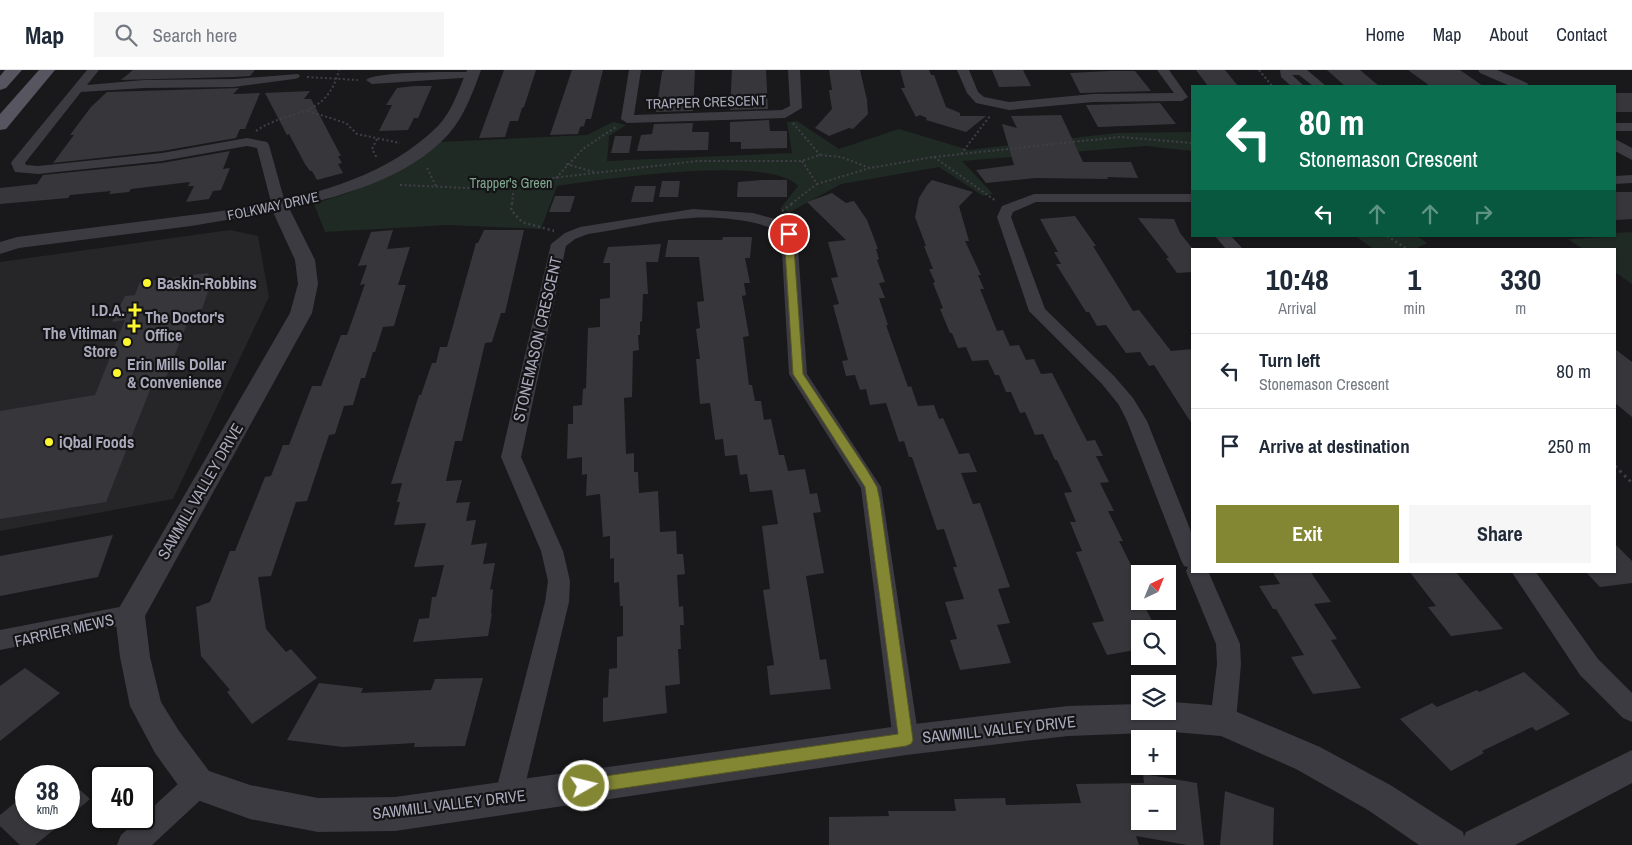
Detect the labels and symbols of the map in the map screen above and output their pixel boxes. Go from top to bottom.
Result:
street label: TRAPPER CRESCENT [645,91,767,113]
park label: Trapper's Green [470,174,552,192]
street label: FOLKWAY DRIVE [226,188,320,224]
pin [768,213,810,255]
street label: STONEMASON CRESCENT [507,254,567,424]
place label: Baskin-Robbins [157,272,257,294]
marker: Baskin-Robbins [141,277,153,289]
place label: I.D.A. [91,299,125,321]
marker: I.D.A. [129,304,141,316]
place label: The Doctor's Office [145,306,225,346]
marker: The Doctor's Office [127,319,141,333]
place label: The Vitiman Store [43,322,117,362]
marker: The Vitiman Store [121,336,133,348]
place label: Erin Mills Dollar & Convenience [127,353,227,393]
marker: Erin Mills Dollar & Convenience [111,367,123,379]
street label: SAWMILL VALLEY DRIVE [152,419,248,563]
place label: iQbal Foods [59,431,134,453]
marker: iQbal Foods [43,436,55,448]
north arrow [1131,565,1176,610]
street label: FARRIER MEWS [12,608,116,652]
street label: SAWMILL VALLEY DRIVE [921,710,1077,748]
position arrow [557,759,609,811]
speed limit sign: 40 [90,765,155,830]
street label: SAWMILL VALLEY DRIVE [371,784,527,824]

